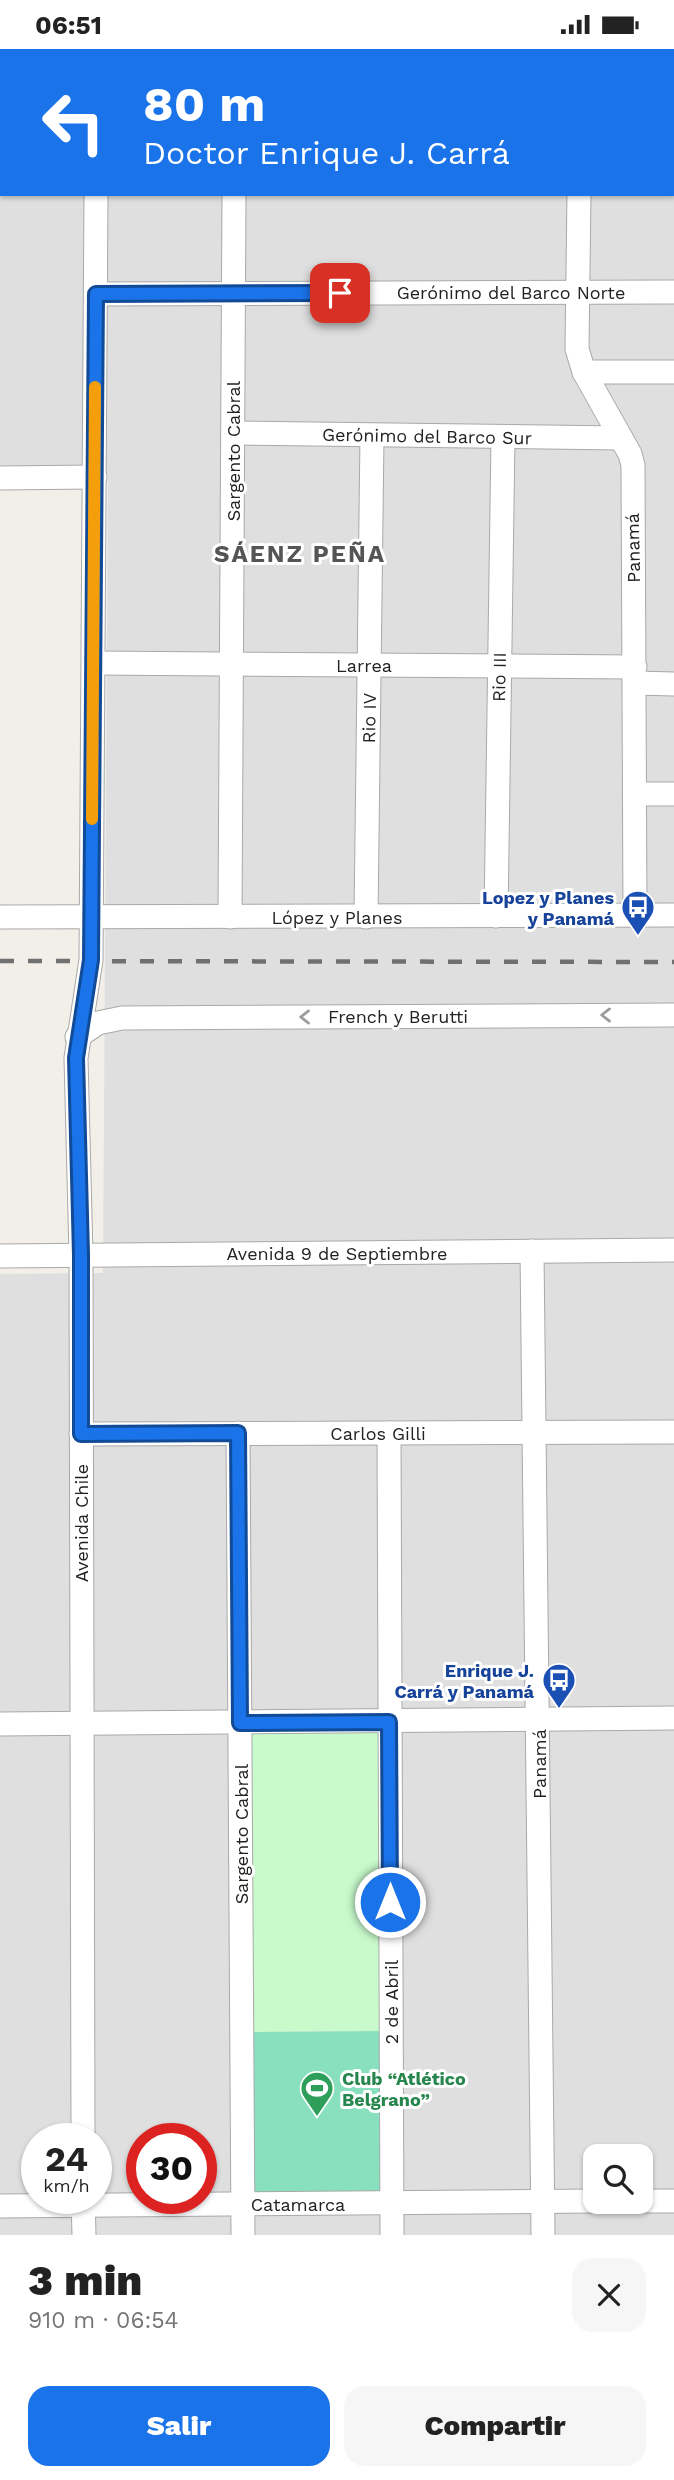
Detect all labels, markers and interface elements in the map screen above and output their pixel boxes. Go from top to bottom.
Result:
text: 06:51 [35,10,102,40]
text: 80 m [143,75,265,133]
icon: left [28,77,119,168]
text: Doctor Enrique J. Carrá [143,134,510,172]
pin [310,263,370,323]
icon: arrive [321,274,359,312]
street label: Gerónimo del Barco Norte [397,282,625,303]
street label: Sargento Cabral [223,380,244,521]
street label: Gerónimo del Barco Sur [322,424,532,448]
street label: Panamá [622,513,644,583]
district label: SÁENZ PEÑA [214,540,386,568]
street label: Rio III [488,652,510,702]
street label: Larrea [336,655,392,676]
street label: Rio IV [358,692,380,743]
place label: Lopez y Planes y Panamá [482,887,615,929]
bus stop icon: Lopez y Planes y Panamá [619,888,657,937]
street label: López y Planes [272,907,402,928]
street label: French y Berutti [328,1006,468,1027]
one-way arrow [600,1007,611,1023]
one-way arrow [299,1009,310,1025]
street label: Avenida 9 de Septiembre [227,1243,447,1264]
street label: Carlos Gilli [330,1423,426,1444]
street label: Avenida Chile [71,1464,92,1582]
place label: Enrique J. Carrá y Panamá [394,1660,535,1702]
bus stop icon: Enrique J. Carrá y Panamá [540,1661,578,1710]
street label: Panamá [529,1729,550,1799]
street label: Sargento Cabral [231,1763,252,1904]
position arrow [353,1865,427,1939]
street label: 2 de Abril [381,1959,402,2044]
place label: Club “Atlético Belgrano” [342,2068,466,2110]
sports icon: Club “Atlético Belgrano” [298,2069,336,2118]
speed limit sign: 30 [126,2123,217,2214]
text: 24 [45,2138,88,2180]
map controls [583,2144,653,2214]
button: search [583,2144,653,2214]
text: km/h [43,2175,90,2196]
street label: Catamarca [251,2194,345,2215]
text: 3 min [28,2256,142,2305]
button: close [572,2258,646,2332]
text: 910 m · 06:54 [28,2307,179,2334]
button: Salir [28,2386,330,2466]
button: Compartir [344,2386,646,2466]

